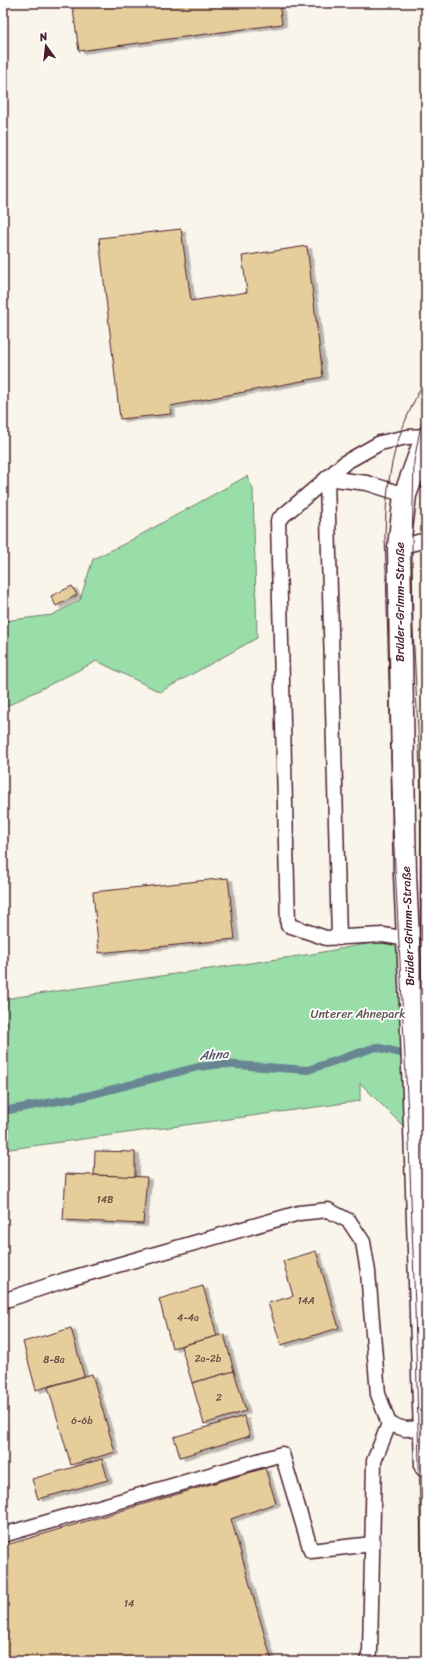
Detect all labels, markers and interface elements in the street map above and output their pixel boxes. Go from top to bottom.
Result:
north arrow [26,26,66,66]
text: N [36,27,50,47]
street label: Brüder-Grimm-Straße [389,542,411,662]
street label: Brüder-Grimm-Straße [395,866,421,986]
park label: Unterer Ahnepark [310,1003,406,1025]
water label: Ahna [198,1042,231,1067]
house number: 14B [97,1191,114,1209]
house number: 14A [297,1292,315,1310]
house number: 4-4a [177,1309,199,1327]
house number: 2a-2b [195,1350,222,1368]
house number: 8-8a [43,1351,65,1369]
house number: 2 [216,1389,222,1407]
house number: 6-6b [71,1412,93,1430]
house number: 14 [124,1595,134,1613]

